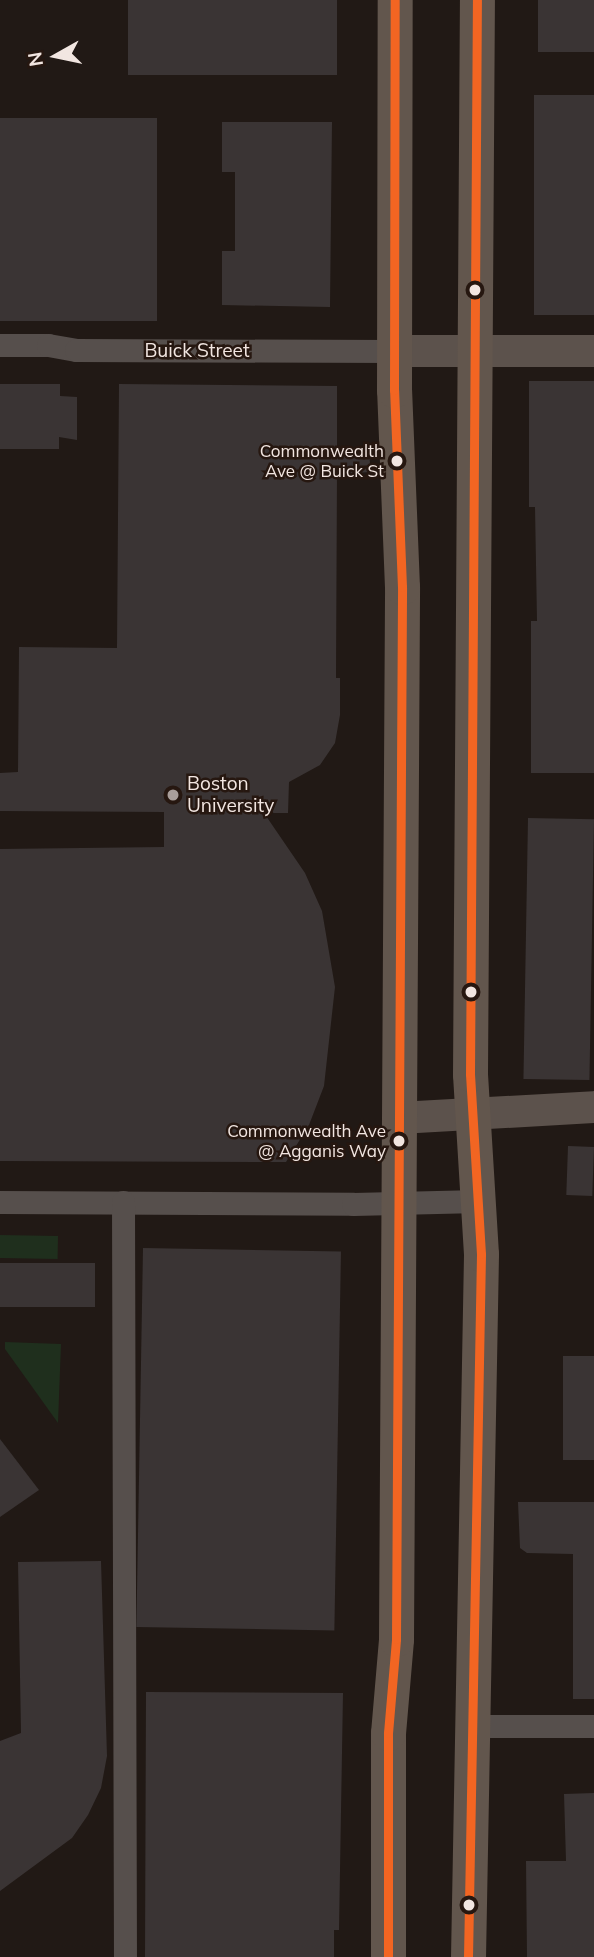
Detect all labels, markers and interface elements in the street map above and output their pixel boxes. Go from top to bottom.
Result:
north arrow [21,21,91,91]
text: N [22,50,48,68]
unlabelled marker [468,283,482,297]
street label: Buick Street [144,340,250,362]
place label: Commonwealth Ave @ Buick St [260,441,384,481]
marker: Commonwealth Ave @ Buick St [390,454,404,468]
place label: Boston University [187,773,274,817]
marker: Boston University [165,787,181,803]
unlabelled marker [464,985,478,999]
place label: Commonwealth Ave @ Agganis Way [227,1121,386,1161]
marker: Commonwealth Ave @ Agganis Way [392,1134,406,1148]
unlabelled marker [462,1898,476,1912]

